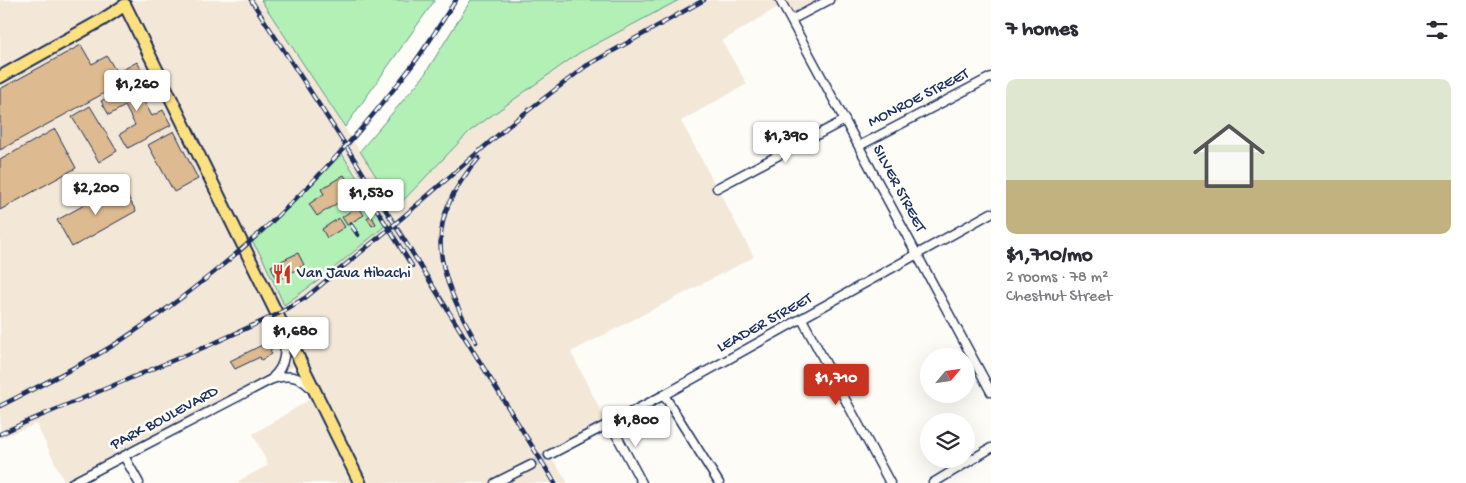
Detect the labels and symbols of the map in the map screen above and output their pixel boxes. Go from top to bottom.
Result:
street label: MONROE STREET [865,65,974,133]
pin: $1,260 [96,70,178,112]
pin: $1,390 [745,121,827,164]
street label: SILVER STREET [867,142,929,237]
pin: $2,200 [55,174,137,216]
pin: $1,530 [330,178,412,221]
restaurant icon: Van Java Hibachi [271,263,293,285]
place label: Van Java Hibachi [296,265,411,284]
street label: LEADER STREET [714,290,817,358]
pin: $1,680 [254,316,336,359]
north arrow [920,348,975,402]
pin: $1,710 [795,364,877,406]
street label: PARK BOULEVARD [107,382,223,456]
pin: $1,800 [595,406,677,448]

